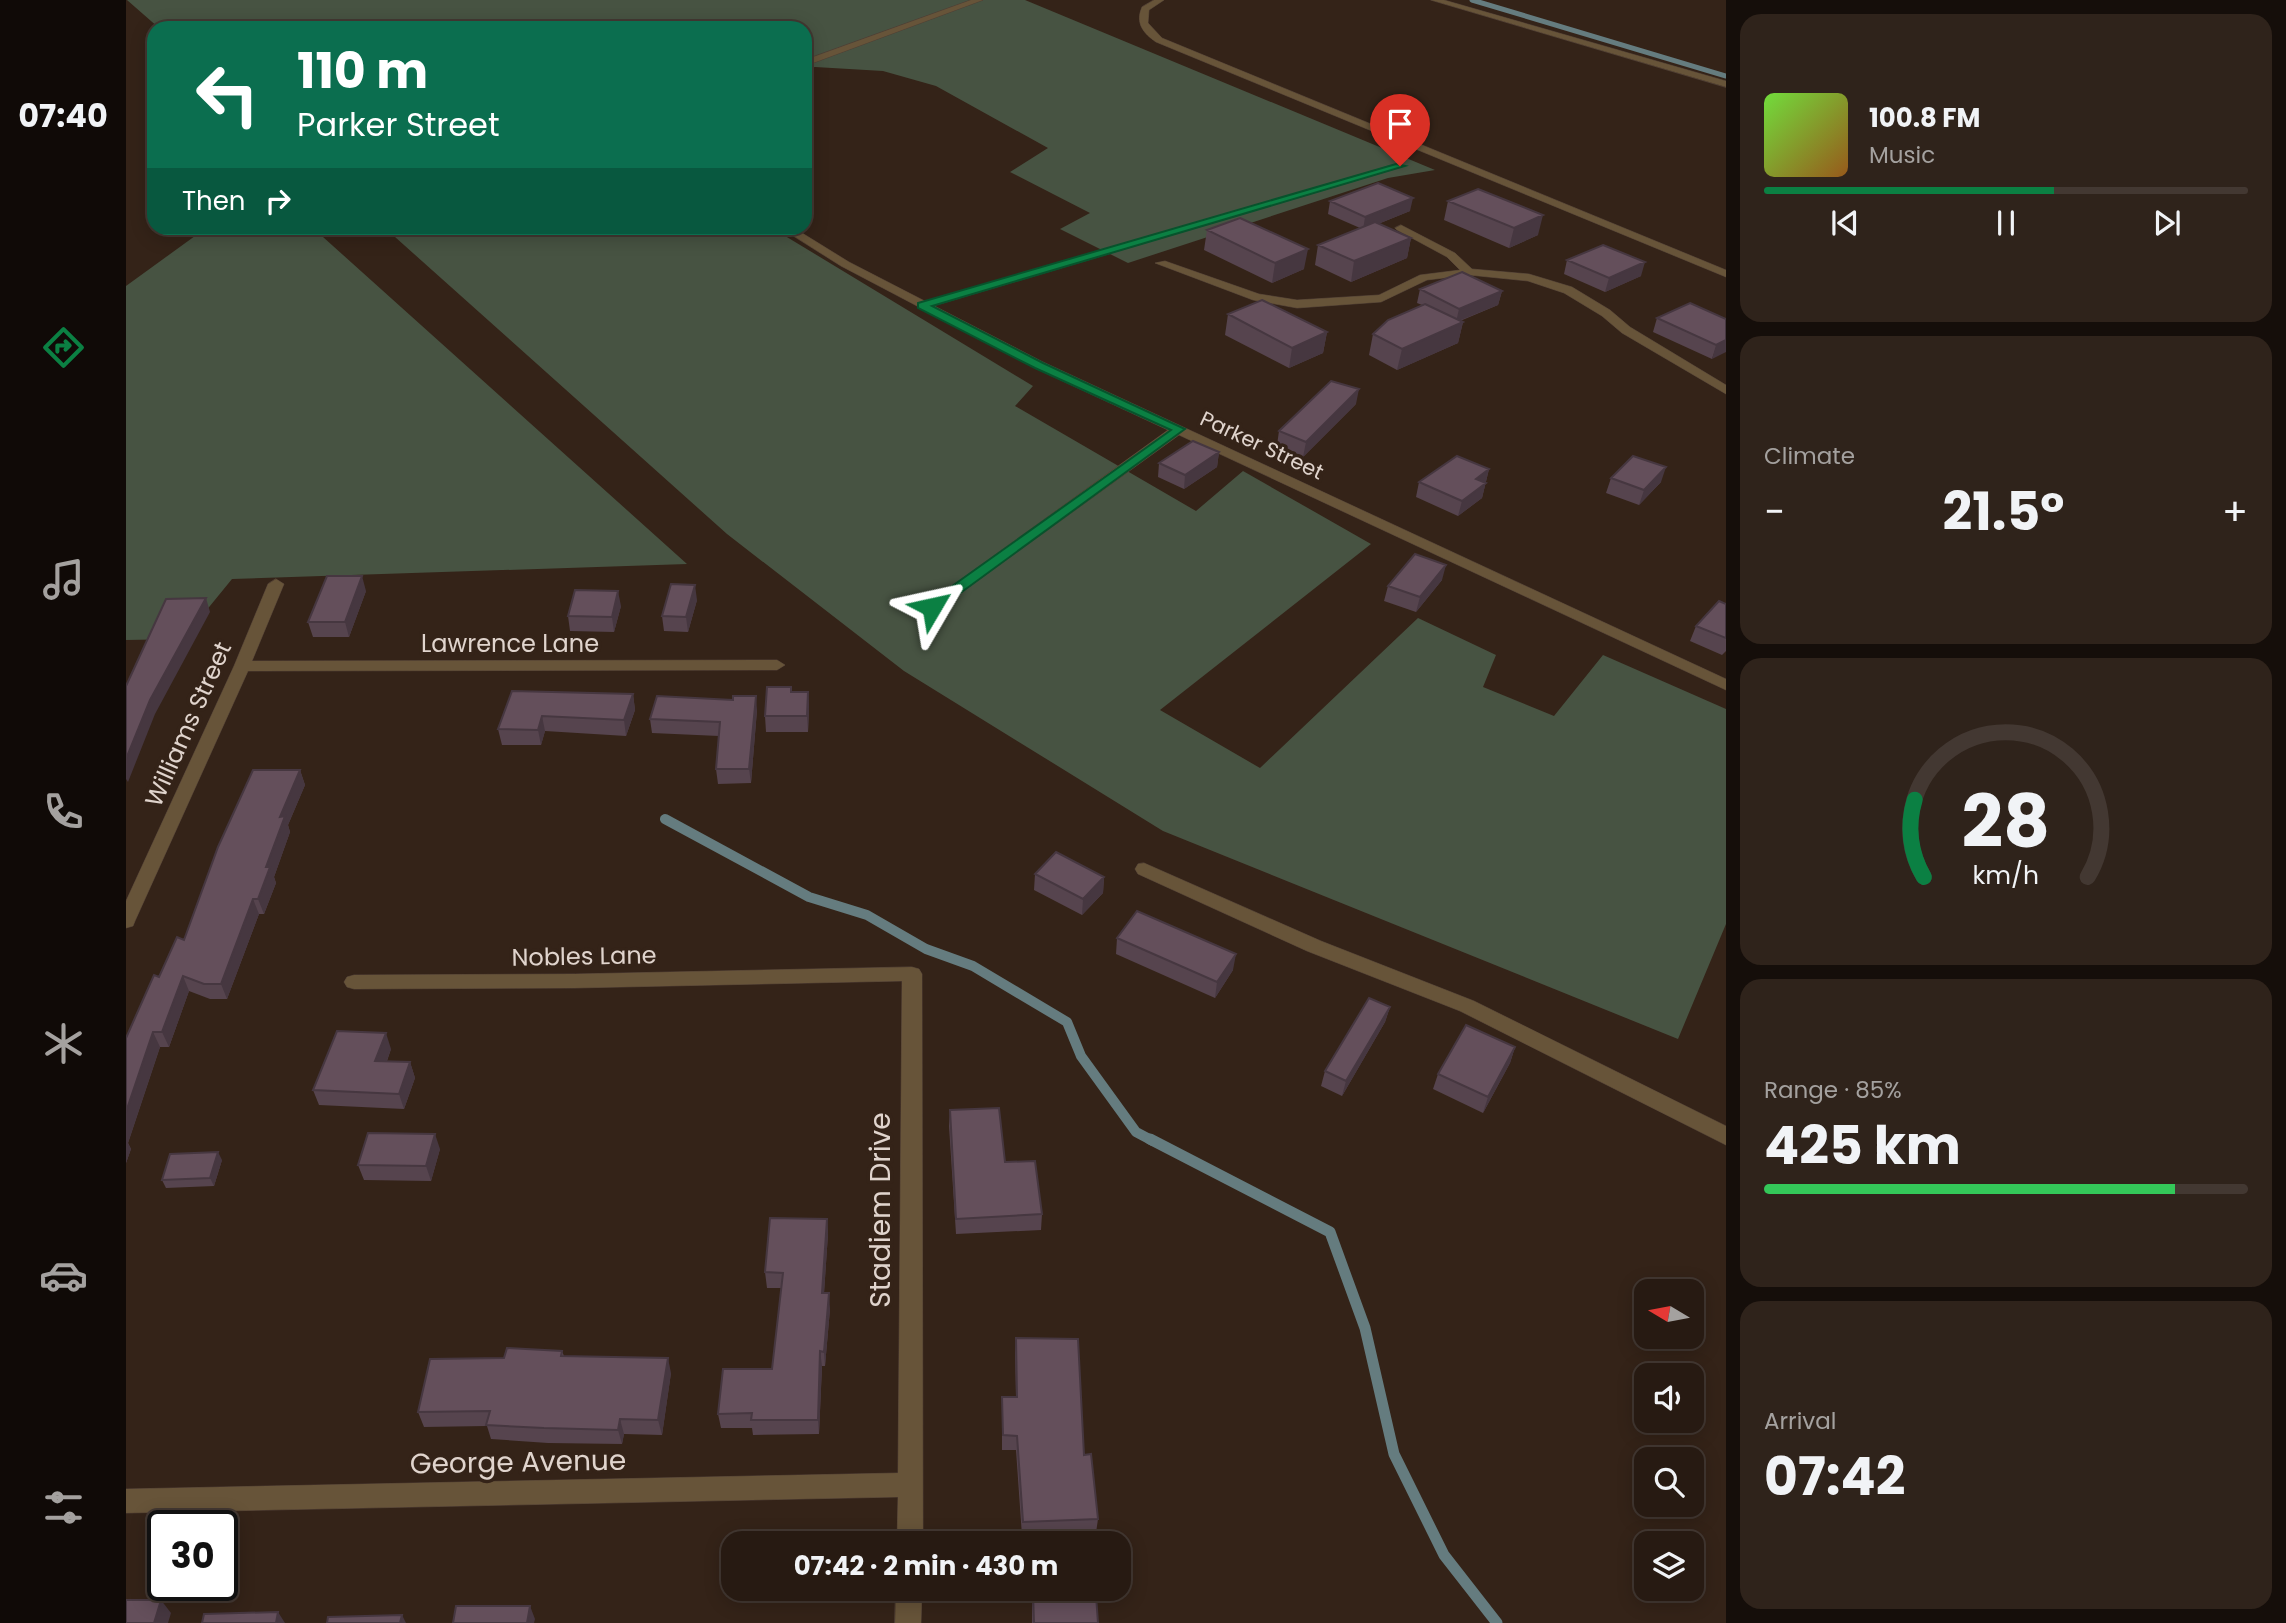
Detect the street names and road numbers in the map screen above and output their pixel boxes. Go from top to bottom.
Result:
street label: Parker Street [1196,404,1328,486]
street label: Lawrence Lane [421,627,599,660]
street label: Williams Street [137,636,239,812]
street label: Nobles Lane [511,938,657,974]
street label: Stadiem Drive [861,1112,900,1308]
street label: George Avenue [409,1441,627,1483]

